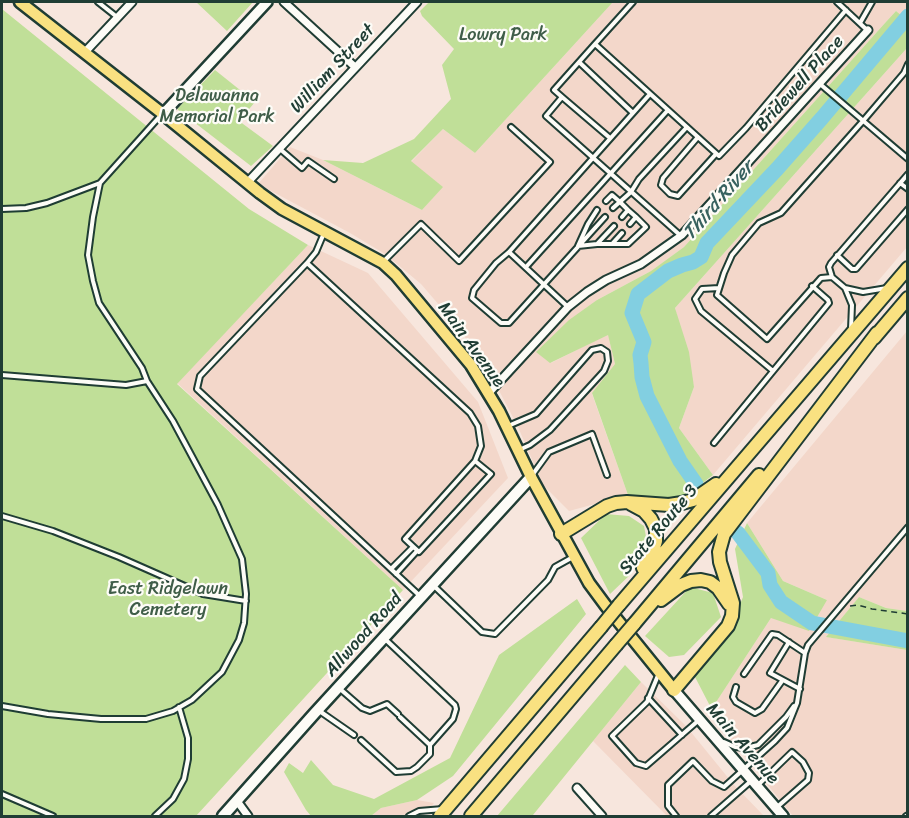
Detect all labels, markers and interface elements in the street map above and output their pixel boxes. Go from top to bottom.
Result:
street label: William Street [286,20,380,118]
park label: Lowry Park [459,24,547,46]
street label: Bridewell Place [751,32,849,136]
park label: Delawanna Memorial Park [159,85,275,128]
water label: Third River [678,157,760,245]
street label: Main Avenue [433,298,509,392]
street label: State Route 3 [615,481,703,579]
park label: East Ridgelawn Cemetery [108,578,228,620]
street label: Allwood Road [321,589,407,681]
street label: Main Avenue [701,699,783,789]

